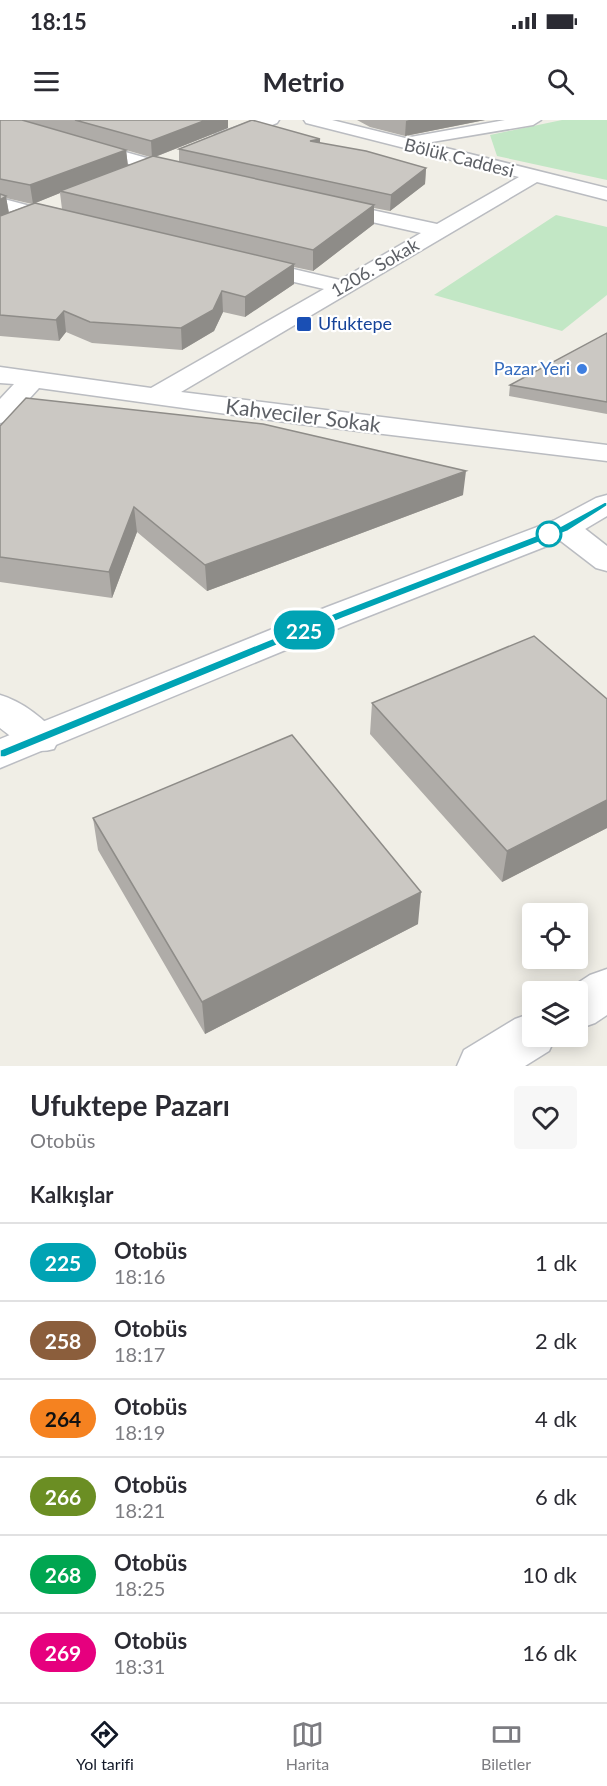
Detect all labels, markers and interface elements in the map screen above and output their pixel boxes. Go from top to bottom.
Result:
text: 18:15 [30,8,87,35]
icon: menu [30,65,63,98]
text: Metrio [263,65,344,98]
icon: search [544,65,577,98]
street label: Bölük Caddesi [402,133,516,181]
street label: 1206. Sokak [327,233,423,301]
place label: Ufuktepe [318,312,392,334]
marker: Ufuktepe [295,315,313,333]
place label: Pazar Yeri [494,357,570,379]
marker: Pazar Yeri [575,362,589,376]
street label: Kahveciler Sokak [224,393,383,436]
unlabelled marker [536,521,562,547]
line badge: 225 [270,610,338,650]
text: 225 [286,618,322,643]
map controls [522,903,588,1047]
button: locate [522,903,588,969]
button: layers [522,981,588,1047]
button: heart [514,1086,577,1149]
text: Ufuktepe Pazarı [30,1088,230,1122]
text: Otobüs [30,1128,95,1152]
text: Kalkışlar [30,1181,114,1208]
text: Otobüs [114,1237,187,1264]
text: 1 dk [535,1249,577,1276]
text: 225 [45,1250,81,1275]
text: 18:16 [114,1264,165,1288]
text: Otobüs [114,1315,187,1342]
text: 2 dk [535,1327,577,1354]
text: 258 [45,1328,81,1353]
text: 18:17 [114,1342,165,1366]
text: Otobüs [114,1393,187,1420]
text: 4 dk [535,1405,577,1432]
text: 264 [45,1406,81,1431]
text: 18:19 [114,1420,165,1444]
text: Otobüs [114,1471,187,1498]
text: 6 dk [535,1483,577,1510]
text: 266 [45,1484,81,1509]
text: 18:21 [114,1498,165,1522]
text: Otobüs [114,1549,187,1576]
text: 10 dk [522,1561,577,1588]
text: 268 [45,1562,81,1587]
text: 18:25 [114,1576,165,1600]
text: Otobüs [114,1627,187,1654]
text: 16 dk [522,1639,577,1666]
text: 269 [45,1640,81,1665]
text: 18:31 [114,1654,165,1678]
tab: Yol tarifi [76,1718,134,1773]
tab: Harita [286,1718,329,1773]
tab: Biletler [481,1718,531,1773]

